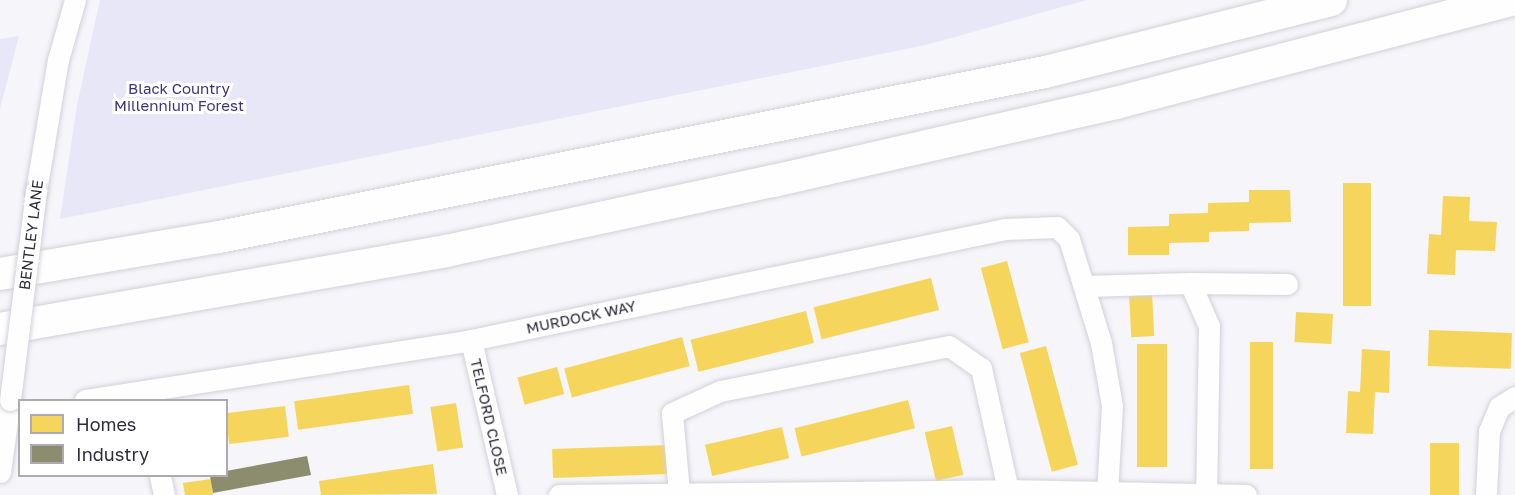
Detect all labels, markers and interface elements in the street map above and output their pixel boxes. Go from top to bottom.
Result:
park label: Black Country Millennium Forest [114,79,244,114]
street label: BENTLEY LANE [15,179,47,291]
street label: MURDOCK WAY [525,297,637,337]
street label: TELFORD CLOSE [467,357,511,477]
legend [18,399,228,477]
text: Homes [76,413,136,435]
text: Industry [76,443,149,465]

